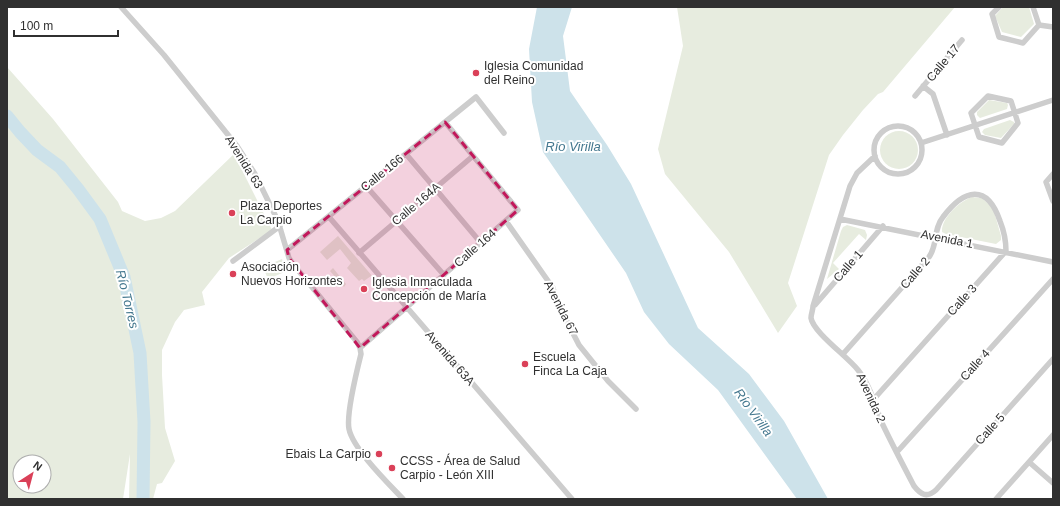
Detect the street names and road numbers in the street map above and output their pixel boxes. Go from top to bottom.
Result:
street label: Calle 17 [923,41,963,84]
street label: Avenida 63 [222,133,266,191]
street label: Calle 166 [358,151,406,194]
street label: Calle 164A [389,180,443,228]
street label: Calle 164 [451,226,499,270]
street label: Avenida 1 [920,227,975,251]
street label: Calle 1 [830,247,866,285]
street label: Calle 2 [897,254,933,292]
street label: Avenida 67 [541,278,581,338]
street label: Calle 3 [944,281,980,319]
street label: Avenida 63A [422,328,478,388]
street label: Calle 4 [957,346,993,384]
street label: Avenida 2 [853,371,889,425]
street label: Calle 5 [972,410,1008,448]

